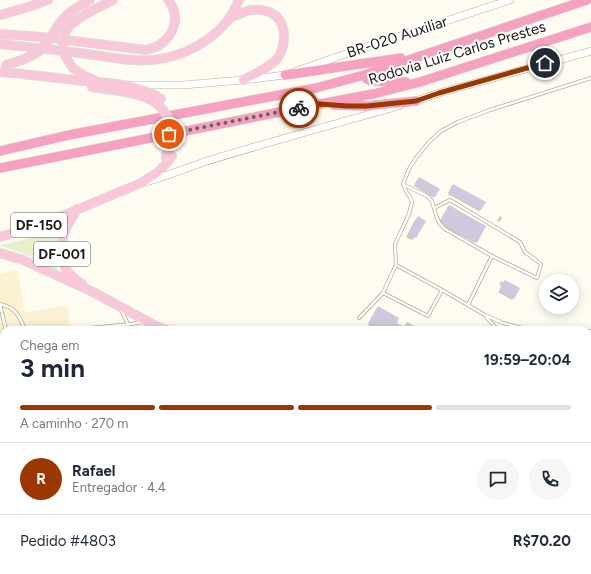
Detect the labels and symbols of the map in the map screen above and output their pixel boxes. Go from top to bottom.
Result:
street label: BR-020 Auxiliar [344,12,450,62]
street label: Rodovia Luiz Carlos Prestes [366,17,548,89]
pin [528,46,562,80]
courier [279,88,319,128]
pin [152,117,186,151]
road number: DF-150 [11,213,67,237]
road number: DF-001 [34,242,90,266]

